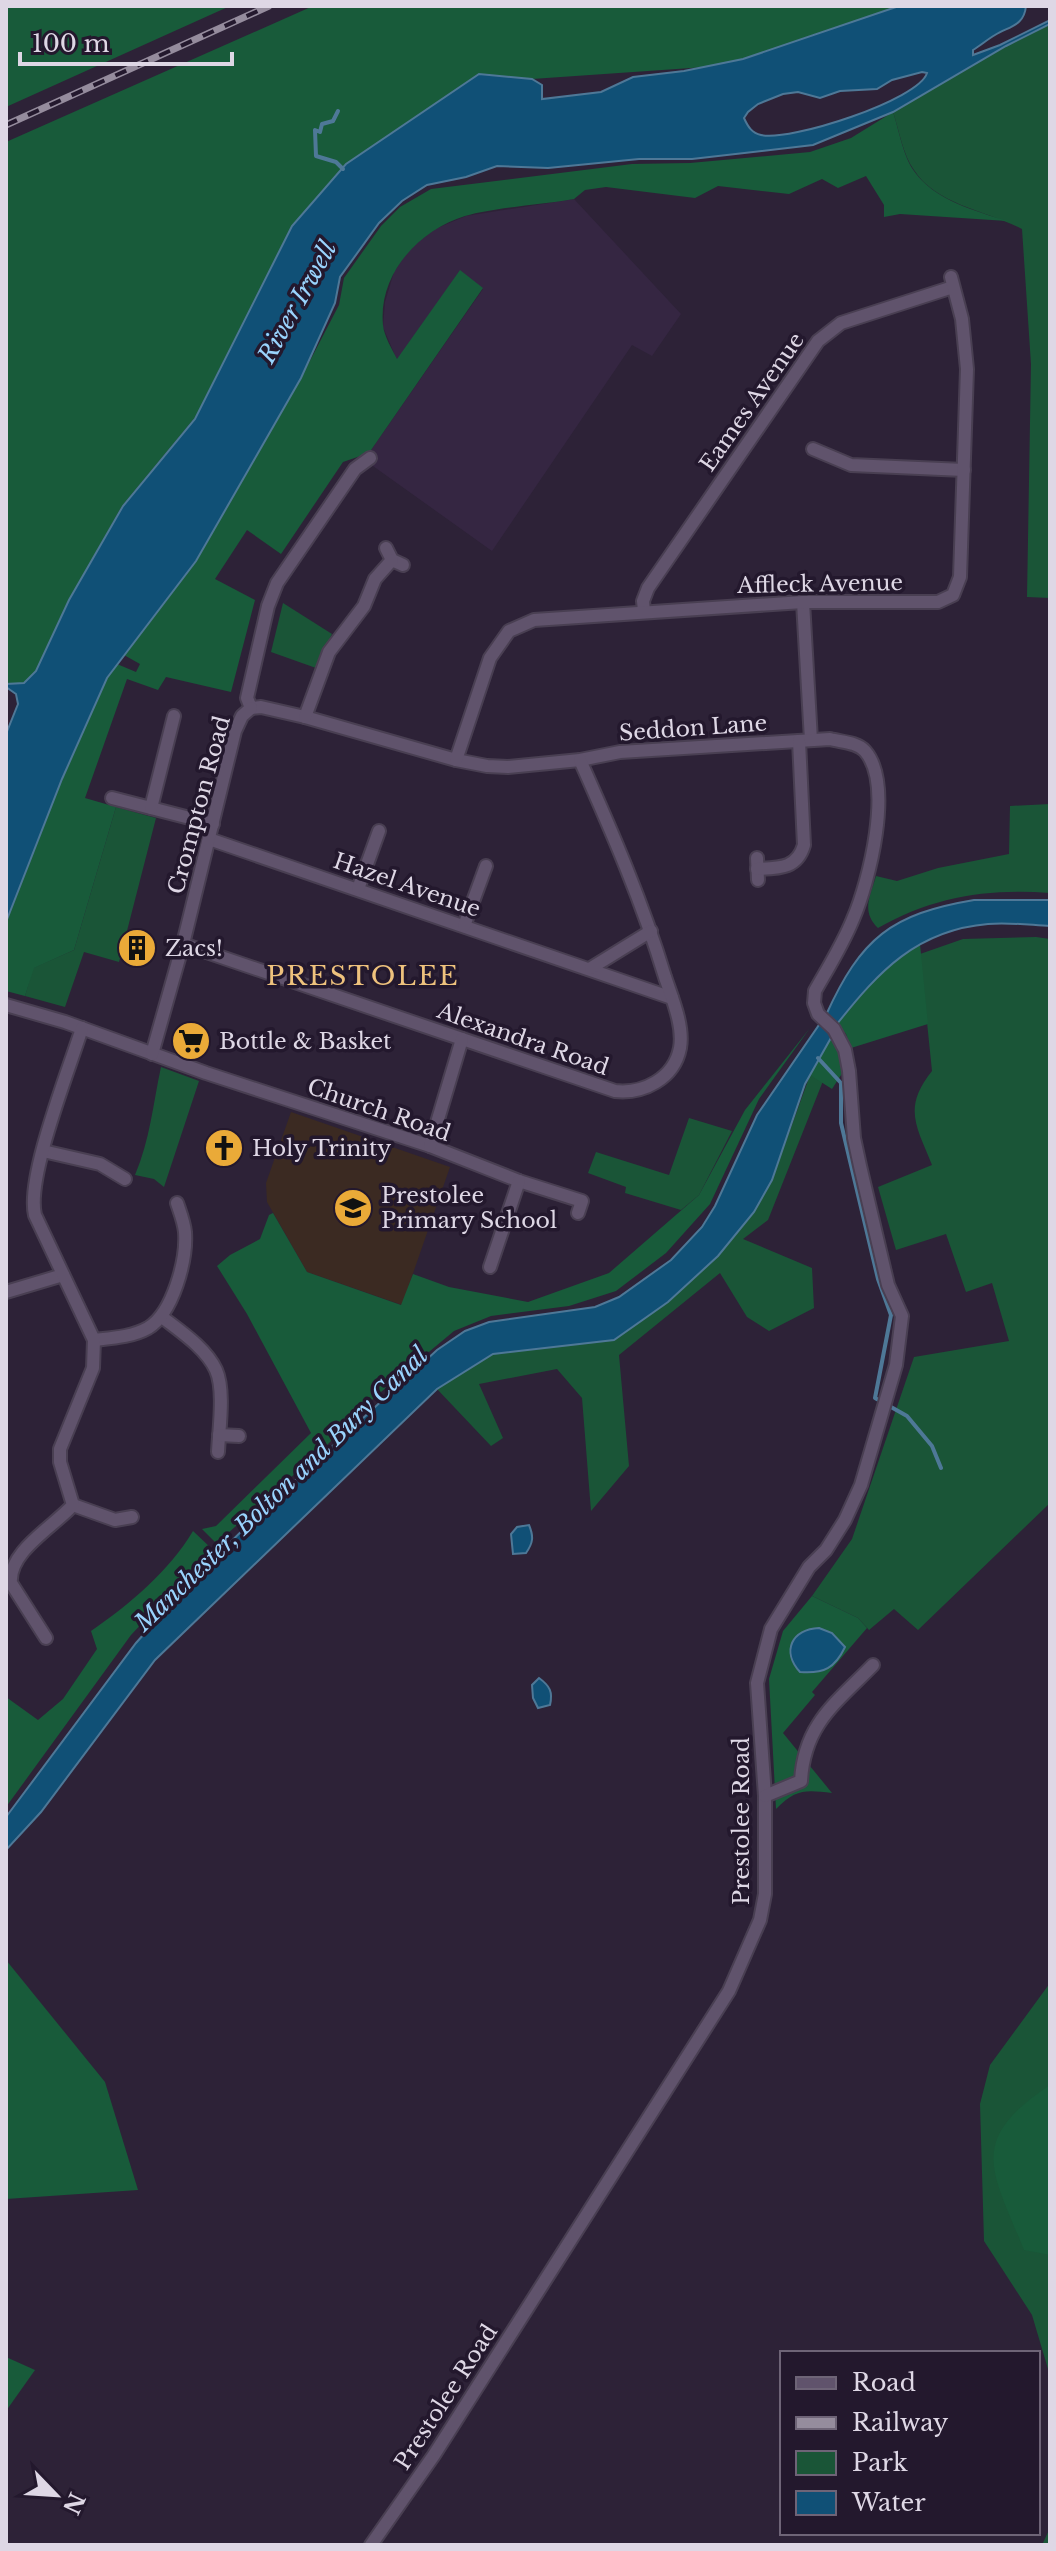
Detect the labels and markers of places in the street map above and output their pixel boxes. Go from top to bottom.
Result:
building icon: Zacs! [116,927,158,969]
place label: Zacs! [165,935,223,962]
supermarket icon: Bottle & Basket [170,1020,212,1062]
place label: Bottle & Basket [219,1028,392,1055]
church icon: Holy Trinity [203,1127,245,1169]
place label: Holy Trinity [252,1135,391,1162]
place label: Prestolee Primary School [381,1182,557,1234]
school or university icon: Prestolee Primary School [332,1187,374,1229]

